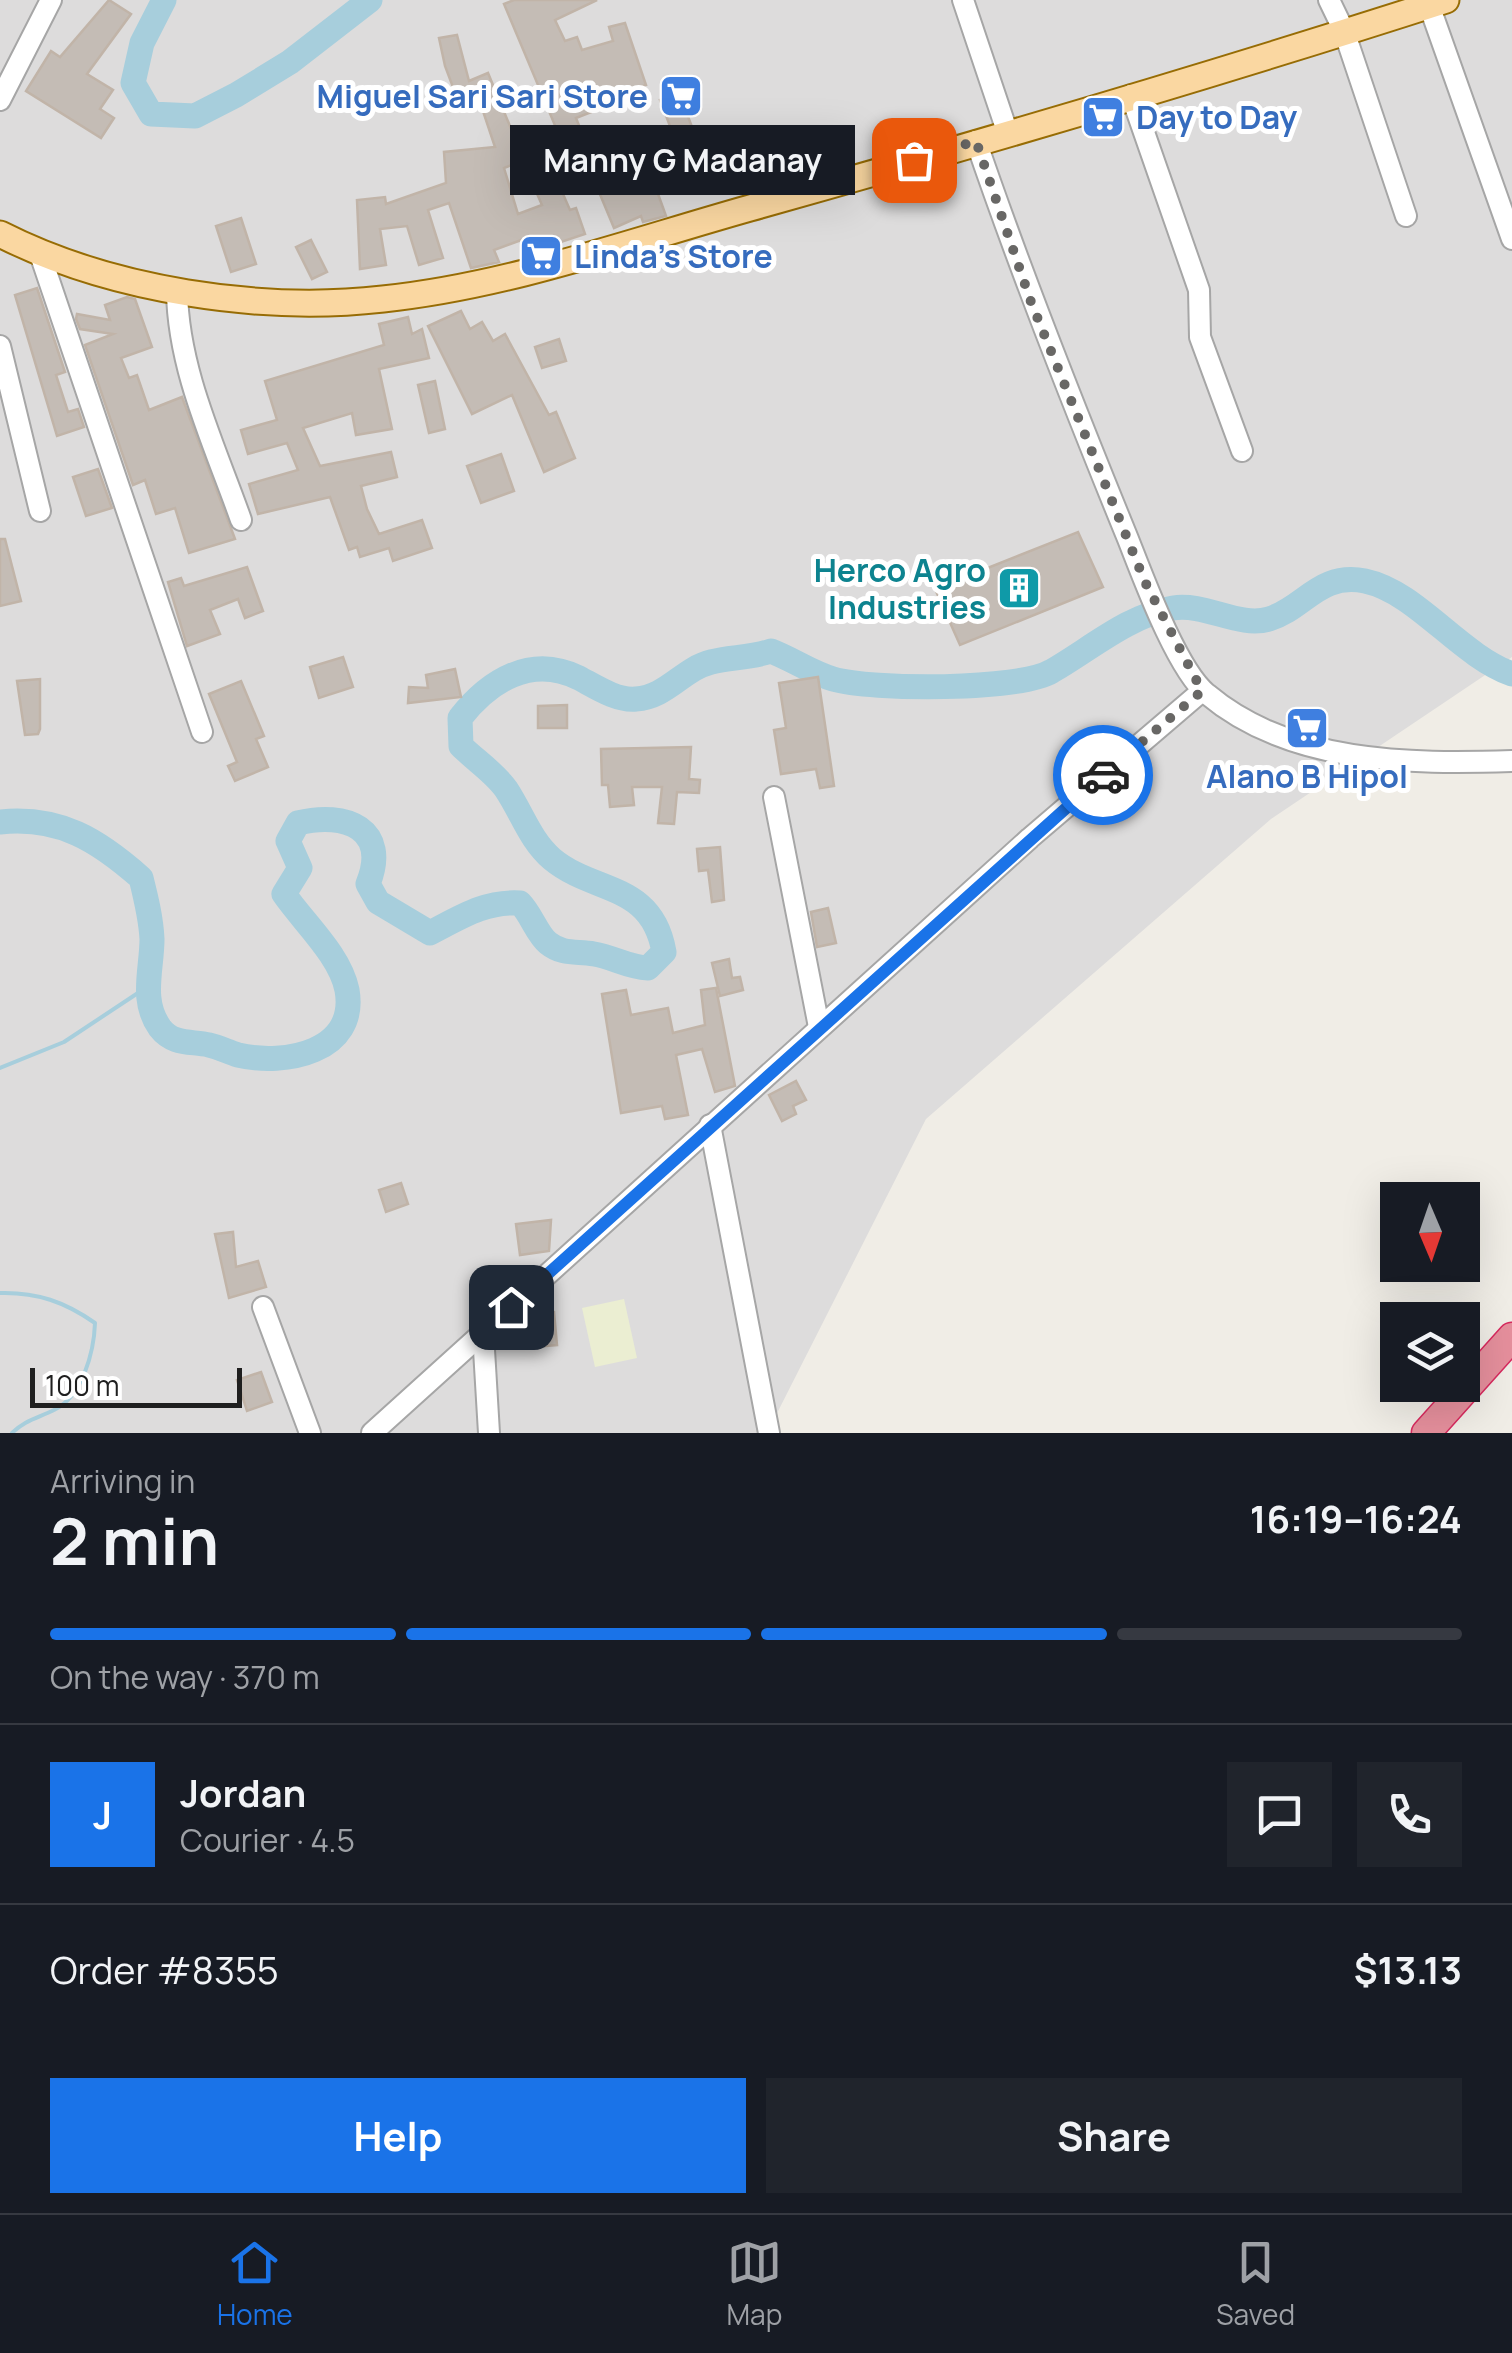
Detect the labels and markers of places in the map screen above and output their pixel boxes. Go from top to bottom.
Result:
supermarket icon: Miguel Sari Sari Store [658,73,704,119]
place label: Miguel Sari Sari Store [317,74,648,118]
supermarket icon: Day to Day [1080,94,1126,140]
place label: Day to Day [1136,95,1297,139]
pin [872,118,957,203]
callout: Manny G Madanay [509,125,854,195]
supermarket icon: Linda's Store [518,233,564,279]
place label: Linda's Store [574,234,773,278]
place label: Herco Agro Industries [814,548,986,629]
building icon: Herco Agro Industries [996,565,1042,611]
supermarket icon: Alano B Hipol [1284,705,1330,751]
place label: Alano B Hipol [1206,754,1408,798]
pin [469,1265,554,1350]

